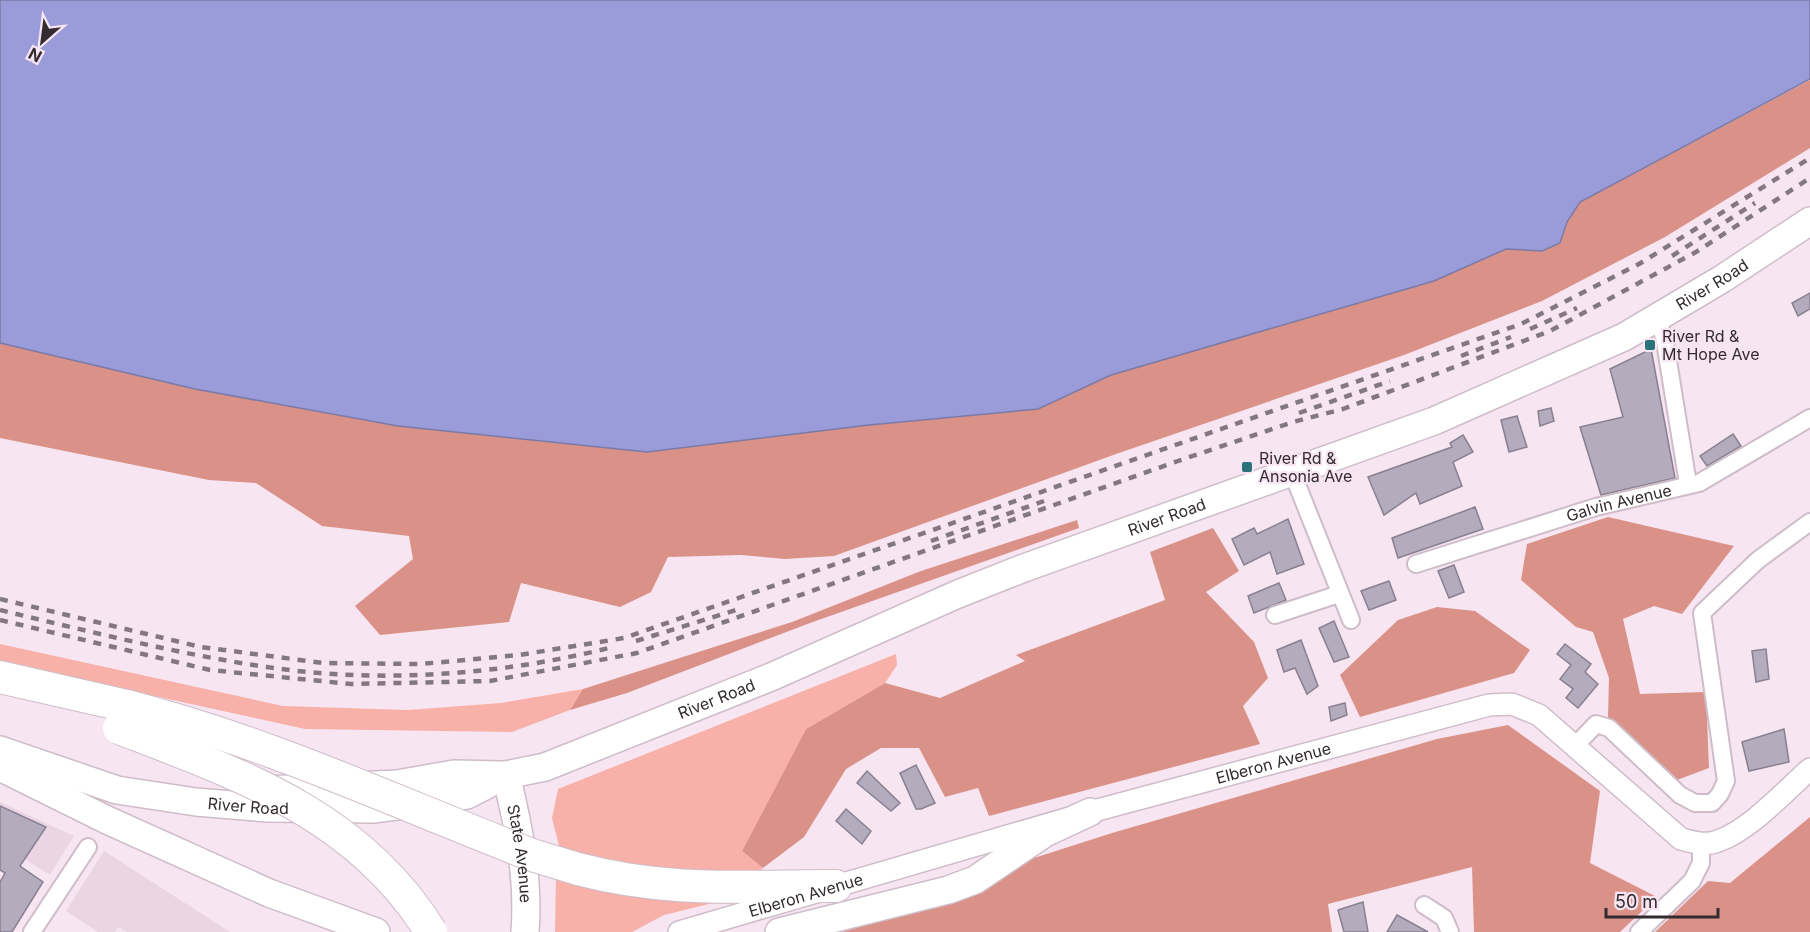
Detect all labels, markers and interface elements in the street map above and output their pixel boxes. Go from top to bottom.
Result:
north arrow [12,12,72,72]
text: N [25,44,45,67]
street label: River Road [1672,255,1752,314]
place label: River Rd & Mt Hope Ave [1662,326,1760,364]
marker: River Rd & Mt Hope Ave [1643,338,1657,352]
place label: River Rd & Ansonia Ave [1259,448,1352,486]
marker: River Rd & Ansonia Ave [1240,460,1254,474]
street label: Galvin Avenue [1564,480,1673,526]
street label: River Road [1125,494,1208,540]
street label: River Road [675,674,758,723]
street label: Elberon Avenue [1214,738,1333,788]
street label: River Road [207,793,289,818]
street label: State Avenue [503,802,536,903]
street label: Elberon Avenue [746,869,865,921]
scale bar [1606,881,1718,919]
text: 50 m [1615,891,1658,912]

